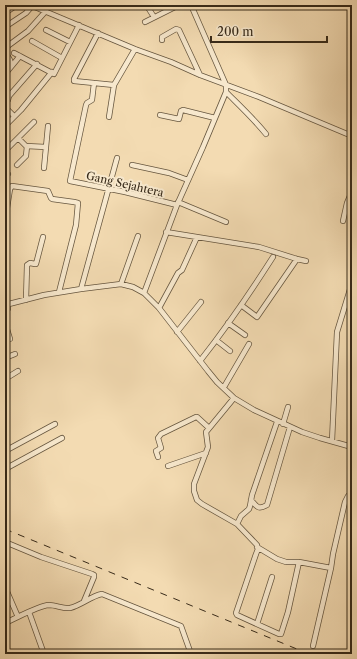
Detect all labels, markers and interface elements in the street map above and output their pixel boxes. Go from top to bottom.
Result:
scale bar [211,18,327,44]
text: 200 m [217,24,254,39]
street label: Gang Sejahtera [85,168,165,200]

